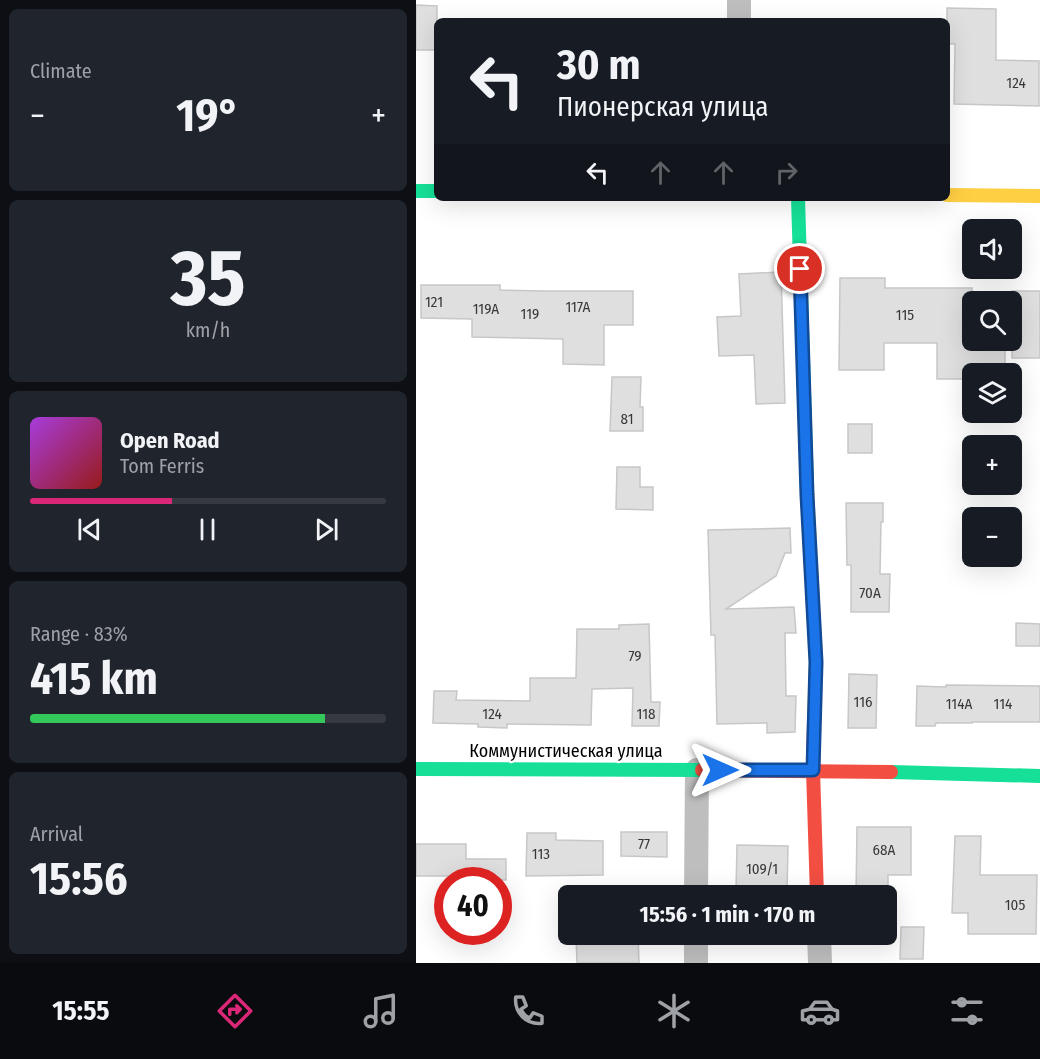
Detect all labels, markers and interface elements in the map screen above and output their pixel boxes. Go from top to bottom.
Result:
text: 30 m [557,40,641,90]
icon: left [458,42,536,120]
text: Climate [30,59,92,83]
house number: 124 [1006,74,1026,92]
text: 19° [176,89,240,143]
text: Пионерская улица [557,91,769,123]
text: − [30,96,45,136]
text: + [371,96,386,136]
icon: left [581,156,614,189]
icon: ahead [644,156,677,189]
icon: ahead [707,156,740,189]
icon: right [770,156,803,189]
map controls [962,219,1022,567]
button: sound [962,219,1022,279]
text: 35 [170,232,246,326]
pin [774,243,825,294]
icon: arrive [783,252,816,285]
button: search [962,291,1022,351]
house number: 121 [425,293,443,311]
house number: 117А [565,298,591,316]
house number: 119А [473,300,499,318]
house number: 119 [521,305,539,323]
house number: 115 [896,306,914,324]
text: km/h [186,318,230,342]
button: layers [962,363,1022,423]
house number: 81 [621,410,633,428]
text: Open Road [120,427,220,454]
button: + [962,435,1022,495]
text: Tom Ferris [120,454,204,478]
button: − [962,507,1022,567]
icon: previous [73,513,106,546]
icon: pause [191,513,224,546]
icon: next [310,513,343,546]
house number: 70А [859,584,881,602]
text: Range · 83% [30,622,128,646]
house number: 79 [628,647,642,665]
text: 415 km [30,652,158,706]
house number: 116 [854,693,872,711]
house number: 114А [946,695,972,713]
house number: 114 [994,695,1012,713]
house number: 124 [482,705,502,723]
house number: 118 [637,705,656,723]
position arrow [688,738,752,802]
street label: Коммунистическая улица [469,740,663,762]
text: Arrival [30,822,83,846]
house number: 77 [638,835,650,853]
house number: 68А [873,841,896,859]
house number: 113 [532,845,550,863]
text: 15:56 [30,852,127,906]
house number: 109/1 [746,860,778,878]
speed limit sign: 40 [434,867,512,945]
house number: 105 [1005,896,1025,914]
text: 15:56 · 1 min · 170 m [640,901,815,928]
icon: directions [214,990,256,1032]
icon: music [360,990,402,1032]
icon: phone [507,990,549,1032]
icon: climate [653,990,695,1032]
icon: car [799,990,841,1032]
icon: filters [946,990,988,1032]
text: 15:55 [52,995,110,1027]

